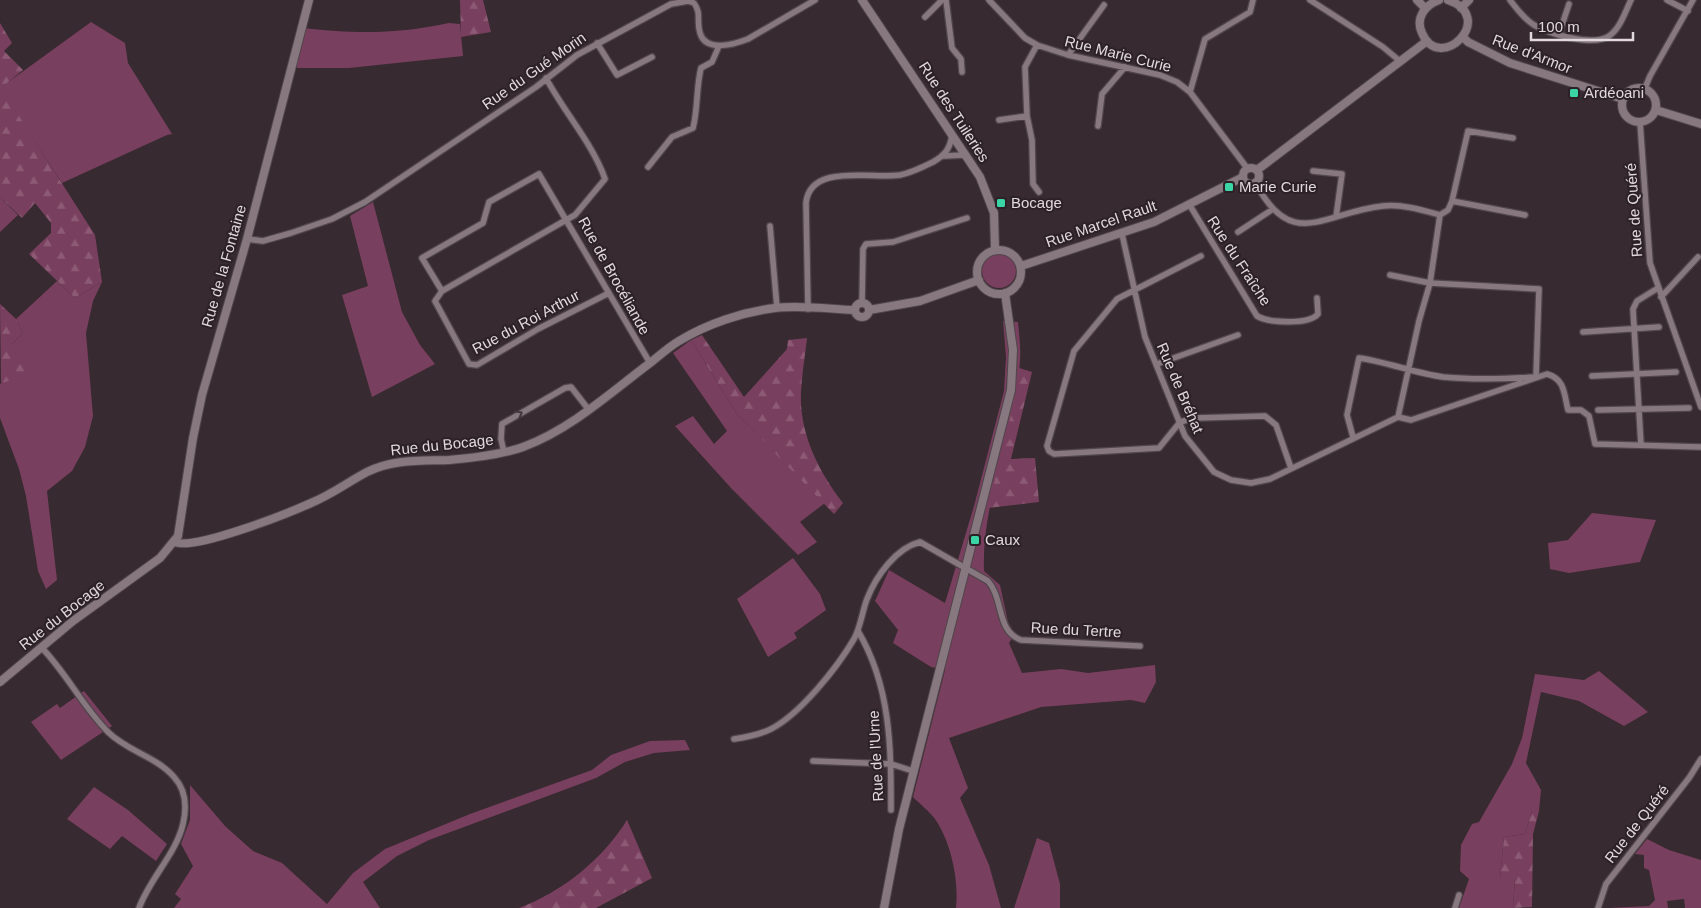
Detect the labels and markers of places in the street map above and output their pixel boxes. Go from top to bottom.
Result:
place label: Ardéoani [1584,84,1644,101]
marker: Ardéoani [1568,87,1580,99]
place label: Marie Curie [1239,178,1317,195]
marker: Marie Curie [1223,181,1235,193]
place label: Bocage [1011,194,1062,211]
marker: Bocage [995,197,1007,209]
place label: Caux [985,531,1021,548]
marker: Caux [969,534,981,546]

